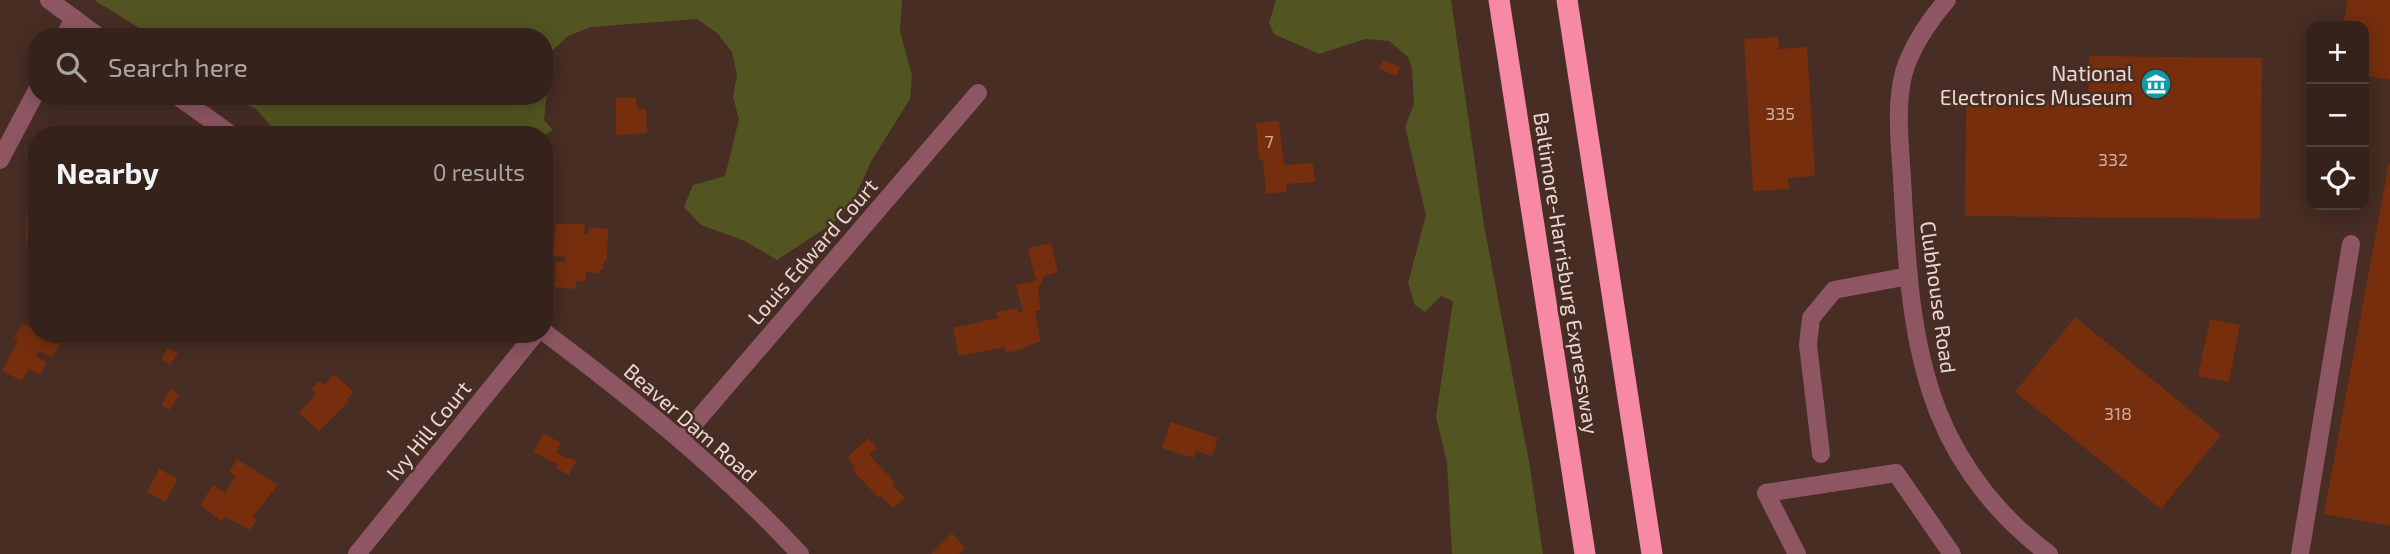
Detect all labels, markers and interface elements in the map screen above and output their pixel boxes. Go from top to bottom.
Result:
map controls [2306,21,2369,210]
button: + [2306,21,2369,84]
search box [28,28,553,105]
icon: search [52,48,90,86]
text: Search here [108,51,248,82]
place label: National Electronics Museum [1940,60,2134,109]
museum icon: National Electronics Museum [2139,67,2173,101]
button: − [2306,84,2369,147]
house number: 335 [1765,102,1795,124]
street label: Baltimore-Harrisburg Expressway [1529,110,1605,436]
house number: 7 [1264,130,1274,152]
button: locate [2306,147,2369,210]
house number: 332 [2098,148,2128,170]
text: Nearby [56,154,159,190]
text: 0 results [433,158,525,186]
street label: Louis Edward Court [742,173,882,329]
street label: Clubhouse Road [1916,219,1962,375]
street label: Beaver Dam Road [620,358,762,486]
street label: Ivy Hill Court [380,375,476,485]
house number: 318 [2104,402,2132,424]

